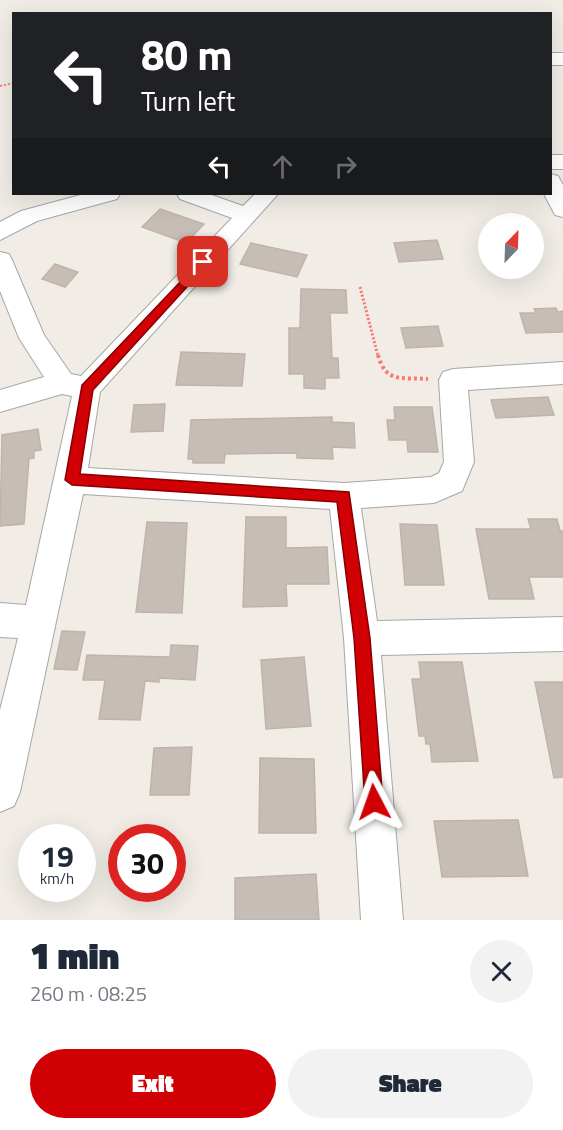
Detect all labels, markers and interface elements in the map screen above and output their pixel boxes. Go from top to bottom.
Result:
text: 80 m [141,22,233,86]
icon: left [42,36,120,114]
text: Turn left [141,80,235,121]
icon: left [203,150,236,183]
icon: ahead [266,150,299,183]
icon: right [329,150,362,183]
north arrow [478,213,544,279]
map controls [478,213,544,279]
pin [177,236,228,287]
icon: arrive [186,245,219,278]
position arrow [342,770,406,834]
speed limit sign: 30 [108,824,186,902]
text: 19 [40,833,74,879]
text: km/h [40,867,74,890]
text: 1 min [30,928,119,983]
button: close [470,940,533,1003]
text: 260 m · 08:25 [30,978,147,1009]
button: Exit [30,1049,276,1118]
button: Share [288,1049,533,1118]

